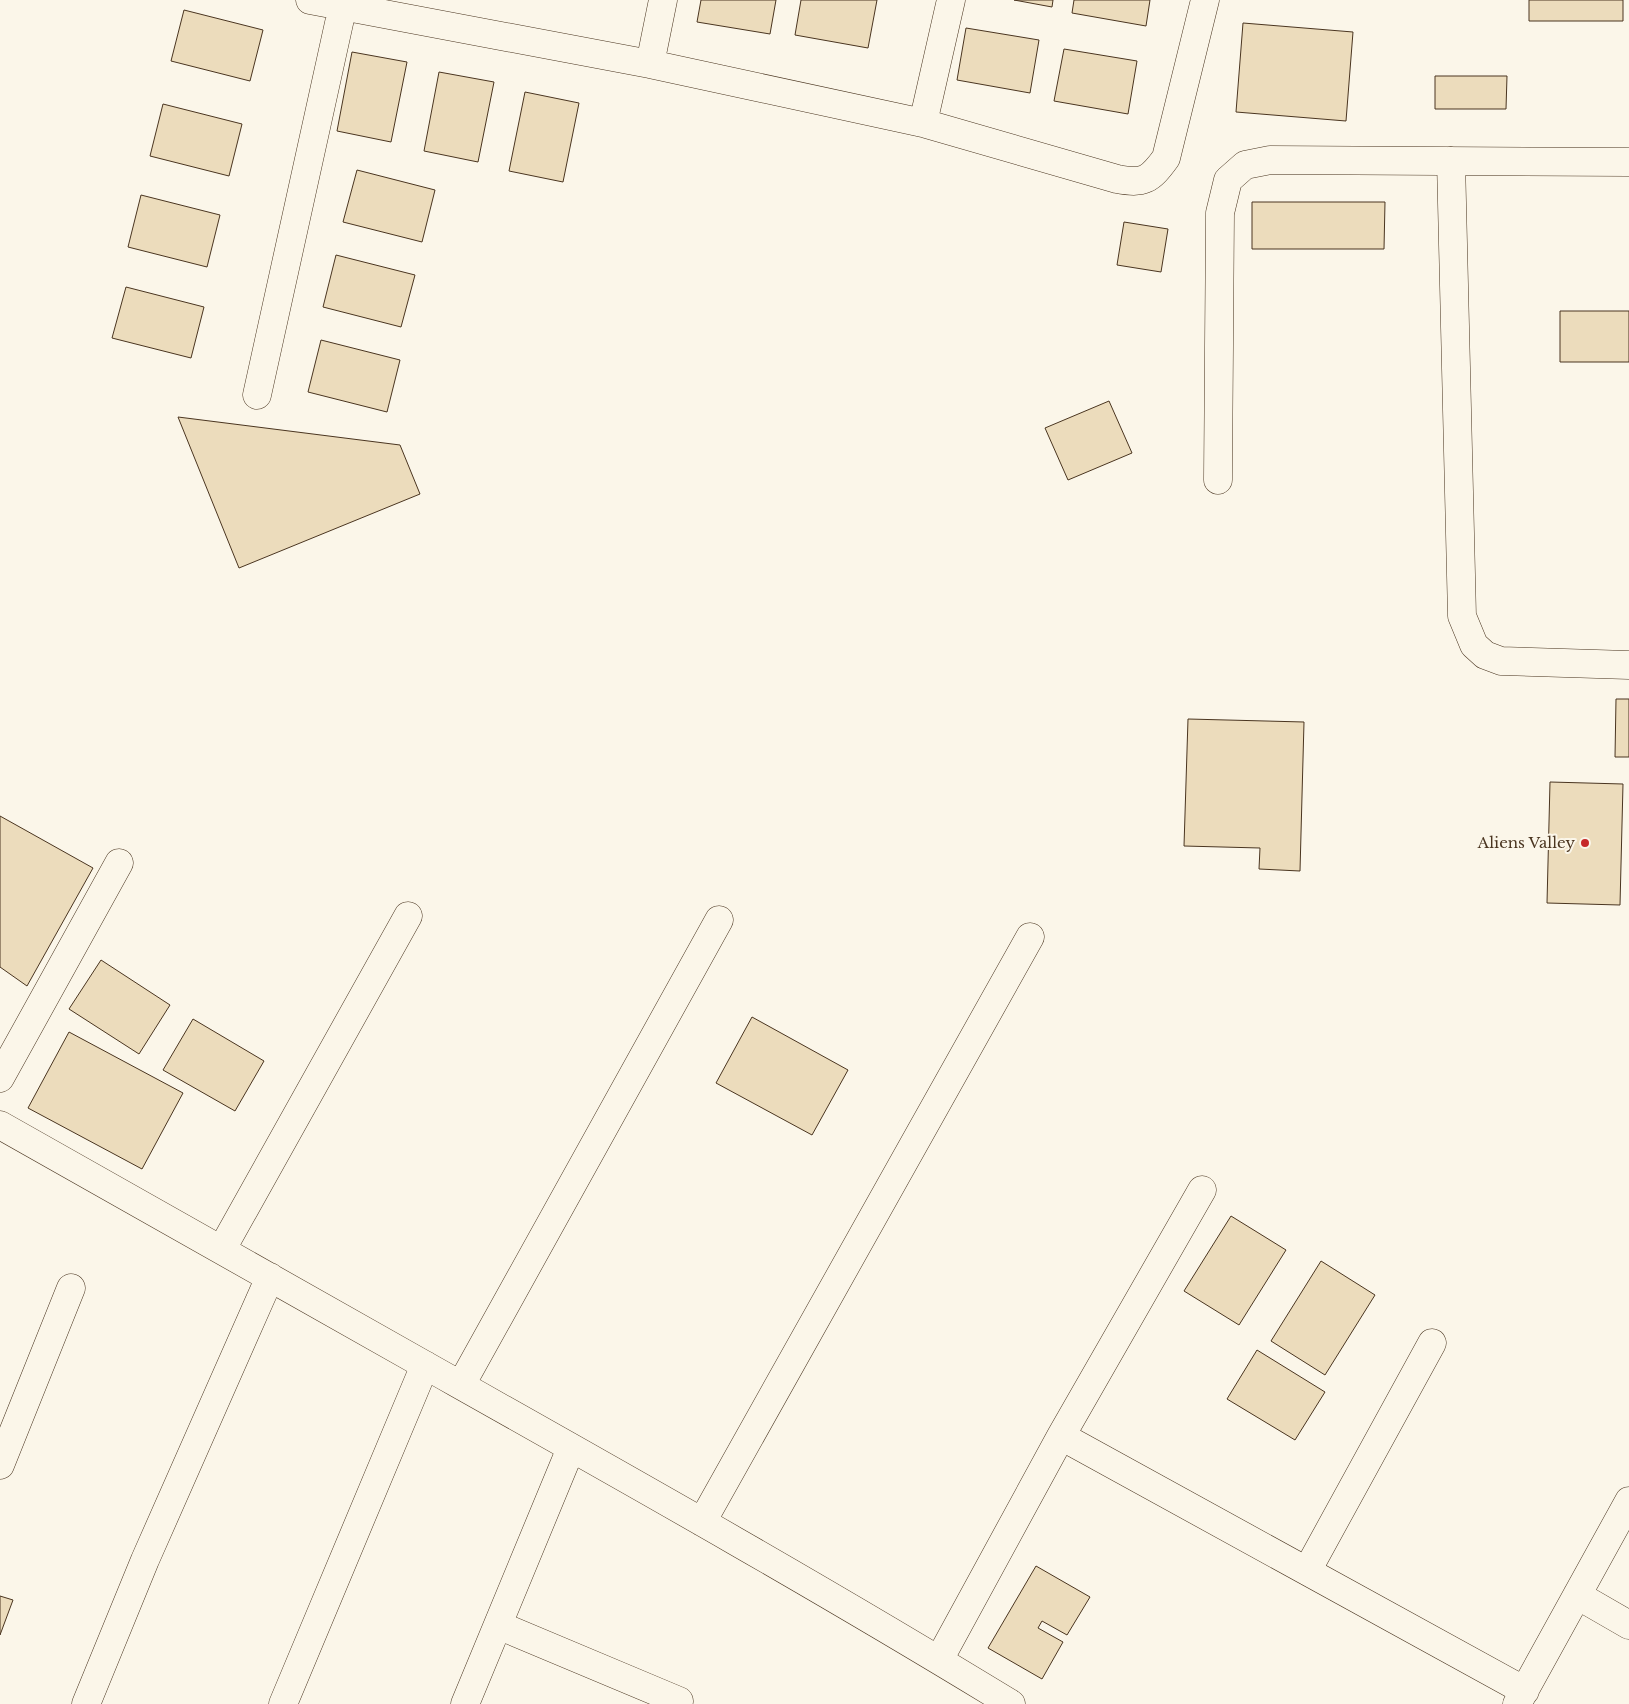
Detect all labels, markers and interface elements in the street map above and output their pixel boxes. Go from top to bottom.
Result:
place label: Aliens Valley [1477,833,1575,852]
marker: Aliens Valley [1579,837,1591,849]

